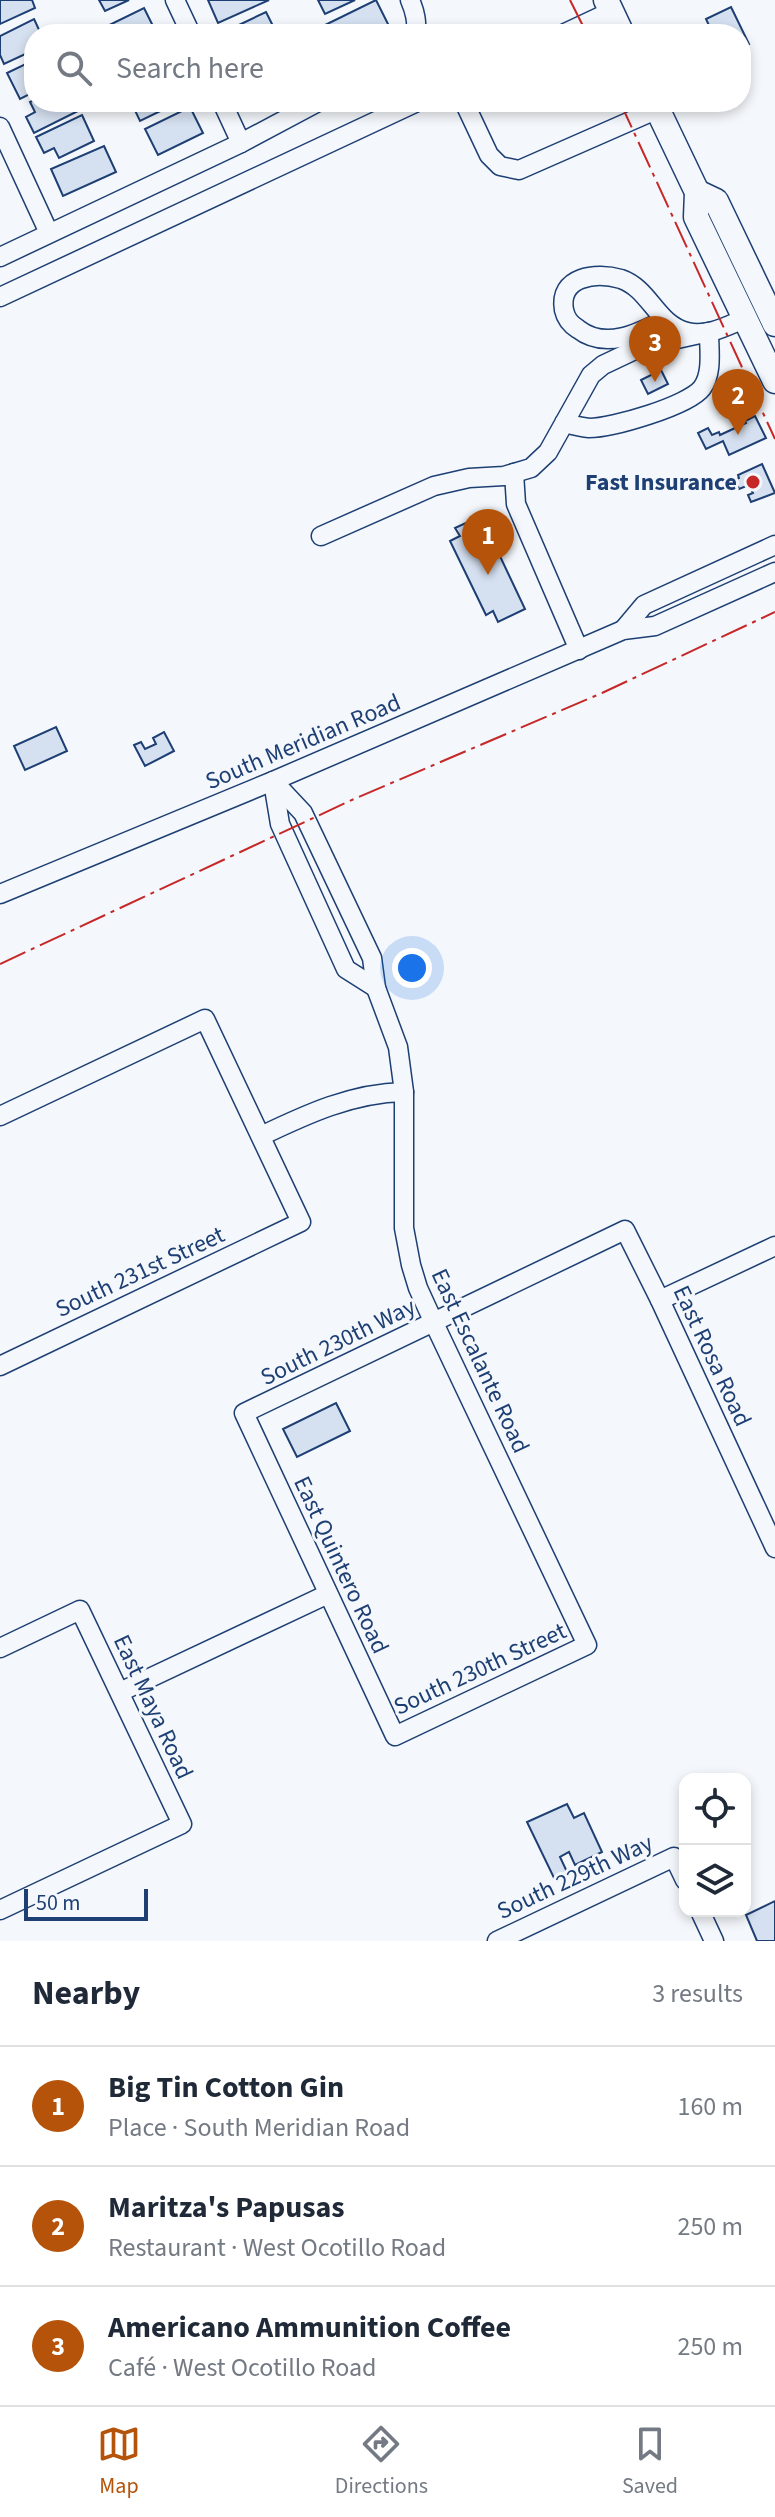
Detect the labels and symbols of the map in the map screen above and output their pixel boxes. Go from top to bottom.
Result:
pin: 3 [629,316,681,382]
pin: 2 [712,369,764,435]
place label: Fast Insurance [585,465,737,500]
marker: Fast Insurance [744,473,762,491]
pin: 1 [462,509,514,575]
street label: South Meridian Road [200,685,406,799]
your location [392,948,432,988]
street label: South 231st Street [50,1217,230,1327]
street label: East Escalante Road [422,1263,538,1459]
street label: East Rosa Road [664,1280,760,1432]
street label: South 230th Way [255,1289,421,1395]
street label: East Quintero Road [284,1470,398,1660]
street label: South 230th Street [388,1614,572,1724]
street label: East Maya Road [104,1629,202,1785]
street label: South 229th Way [491,1826,659,1928]
scale bar [24,1885,148,1921]

